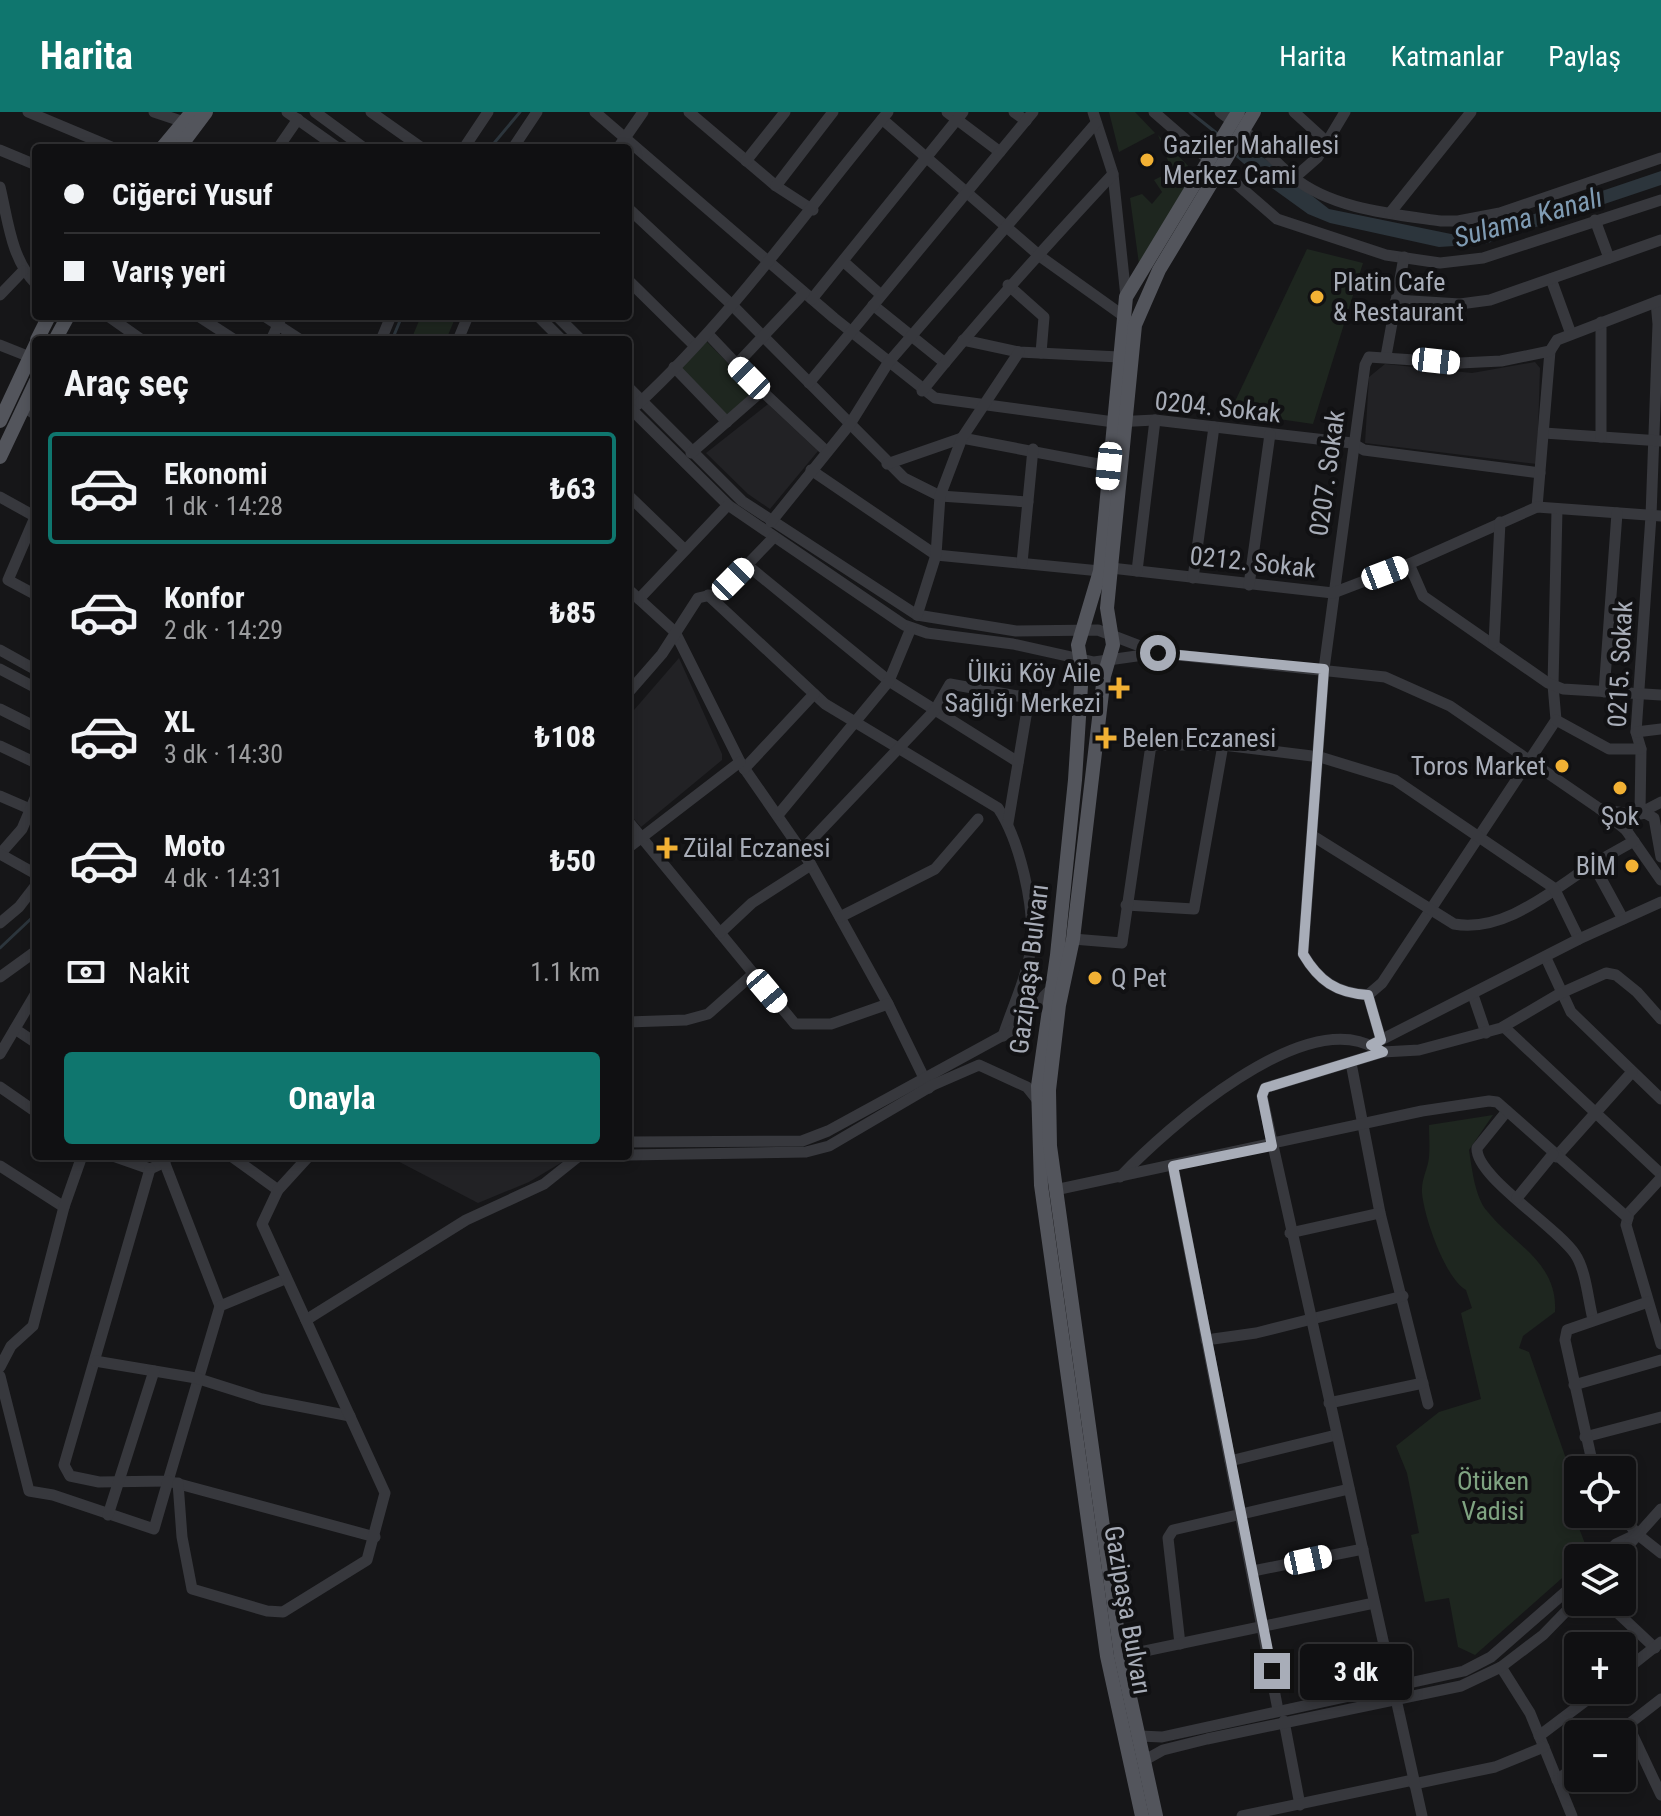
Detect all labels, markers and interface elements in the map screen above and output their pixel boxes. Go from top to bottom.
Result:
text: Harita [40,34,133,78]
text: Harita [1279,40,1347,73]
text: Katmanlar [1391,40,1504,73]
text: Paylaş [1548,40,1621,73]
place label: Gaziler Mahallesi Merkez Cami [1163,130,1339,190]
marker: Gaziler Mahallesi Merkez Cami [1138,151,1156,169]
text: Ciğerci Yusuf [112,177,273,212]
water label: Sulama Kanalı [1450,181,1606,254]
text: Varış yeri [112,254,226,289]
place label: Platin Cafe & Restaurant [1333,267,1464,327]
marker: Platin Cafe & Restaurant [1308,288,1326,306]
car [1411,347,1461,375]
car [724,353,774,403]
text: Araç seç [64,363,189,405]
street label: 0204. Sokak [1153,385,1283,429]
street label: 0207. Sokak [1303,408,1351,538]
car [1095,441,1123,491]
icon: car [68,452,140,524]
text: Ekonomi [164,456,268,491]
text: ₺63 [550,471,596,506]
text: 1 dk · 14:28 [164,491,283,521]
street label: 0212. Sokak [1188,540,1318,584]
car [1358,553,1412,593]
car [708,554,758,604]
icon: car [68,576,140,648]
text: Konfor [164,580,245,615]
text: ₺85 [550,595,596,630]
street label: 0215. Sokak [1602,600,1638,728]
text: 2 dk · 14:29 [164,615,283,645]
route start [1140,635,1176,671]
place label: Ülkü Köy Aile Sağlığı Merkezi [944,658,1101,718]
marker: Ülkü Köy Aile Sağlığı Merkezi [1108,677,1130,699]
icon: car [68,700,140,772]
text: XL [164,704,195,739]
text: ₺108 [534,719,596,754]
place label: Belen Eczanesi [1122,723,1276,753]
marker: Belen Eczanesi [1097,729,1115,747]
text: 3 dk · 14:30 [164,739,283,769]
place label: Toros Market [1411,751,1546,781]
marker: Toros Market [1553,757,1571,775]
marker: Şok [1611,779,1629,797]
place label: Şok [1601,801,1639,831]
icon: car [68,824,140,896]
text: Moto [164,828,225,863]
place label: Zülal Eczanesi [683,833,830,863]
marker: Zülal Eczanesi [658,839,676,857]
text: ₺50 [550,843,596,878]
place label: BİM [1576,851,1616,881]
marker: BİM [1623,857,1641,875]
text: 4 dk · 14:31 [164,863,283,893]
street label: Gazipaşa Bulvarı [1004,882,1054,1056]
icon: cash [64,950,108,994]
text: Nakit [128,955,190,990]
text: 1.1 km [530,957,600,987]
place label: Q Pet [1111,963,1167,993]
car [742,965,792,1017]
marker: Q Pet [1086,969,1104,987]
button: Onayla [64,1052,600,1144]
map controls [1564,1456,1636,1792]
button: locate [1564,1456,1636,1528]
park label: Ötüken Vadisi [1457,1466,1529,1526]
street label: Gazipaşa Bulvarı [1098,1523,1158,1697]
car [1282,1543,1334,1577]
button: layers [1564,1544,1636,1616]
button: + [1564,1632,1636,1704]
callout: 3 dk [1300,1643,1412,1699]
route end [1254,1653,1290,1689]
text: 3 dk [1334,1657,1378,1687]
button: − [1564,1720,1636,1792]

